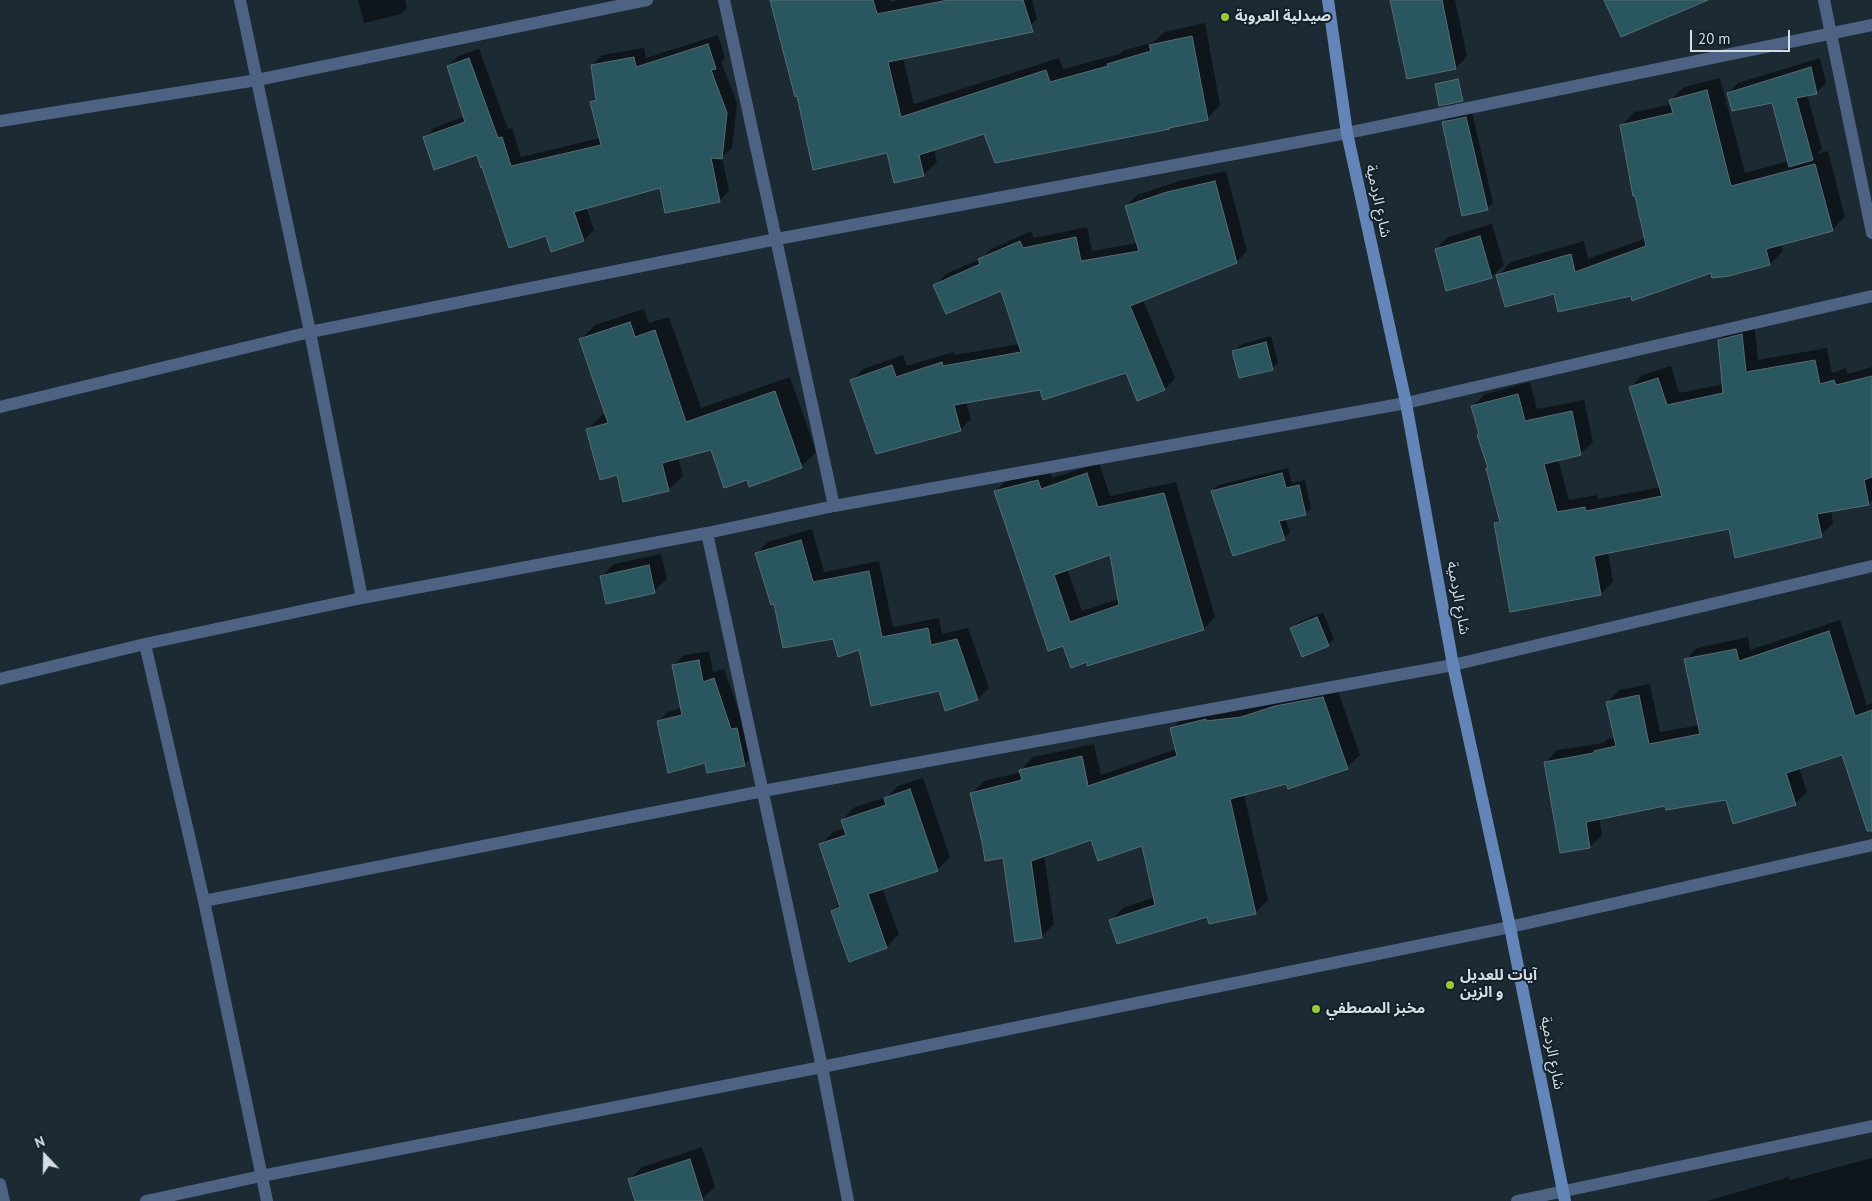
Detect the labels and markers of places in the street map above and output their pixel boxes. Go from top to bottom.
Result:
place label: صيدلية العروبة [1235,8,1331,26]
marker: صيدلية العروبة [1219,11,1231,23]
place label: آيات للعديل و الزين [1460,967,1537,1002]
marker: آيات للعديل و الزين [1444,979,1456,991]
place label: مخبز المصطفي [1326,1000,1425,1018]
marker: مخبز المصطفي [1310,1003,1322,1015]

